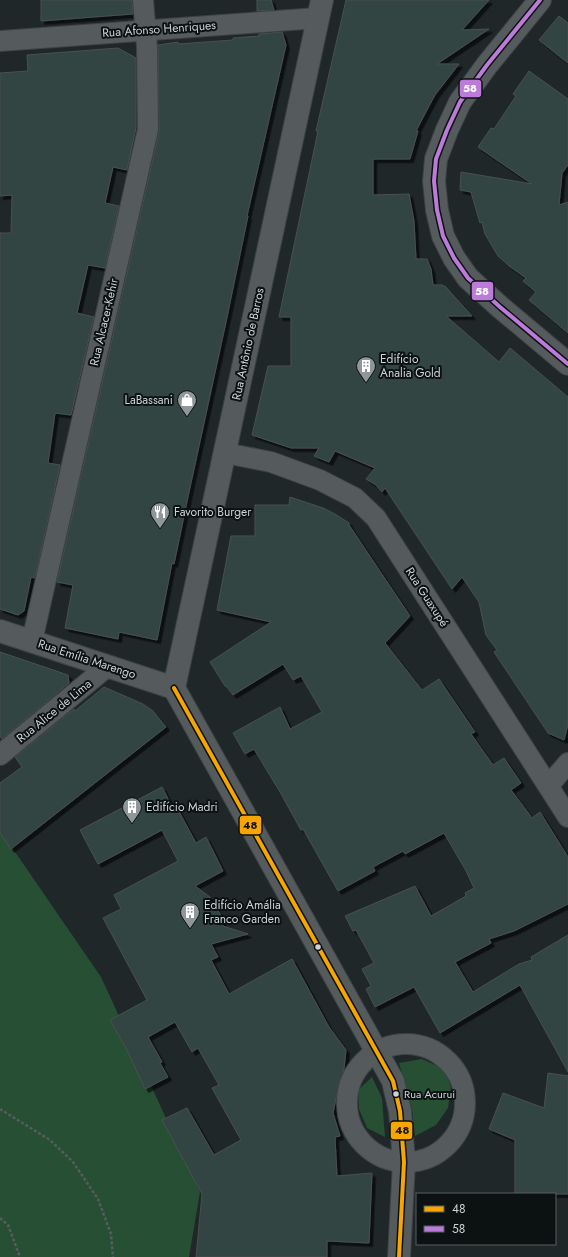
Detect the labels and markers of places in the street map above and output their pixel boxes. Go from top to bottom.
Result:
place label: Edifício Analia Gold [380,350,441,382]
building icon: Edifício Analia Gold [355,355,377,383]
shop icon: LaBassani [176,389,198,417]
place label: LaBassani [124,391,173,409]
restaurant icon: Favorito Burger [149,501,171,529]
place label: Favorito Burger [174,503,252,521]
building icon: Edifício Madri [121,796,143,824]
place label: Edifício Madri [146,798,218,816]
place label: Edifício Amália Franco Garden [204,896,281,928]
building icon: Edifício Amália Franco Garden [179,901,201,929]
unlabelled marker [313,942,323,952]
place label: Rua Acurui [404,1086,455,1102]
marker: Rua Acurui [391,1089,401,1099]

